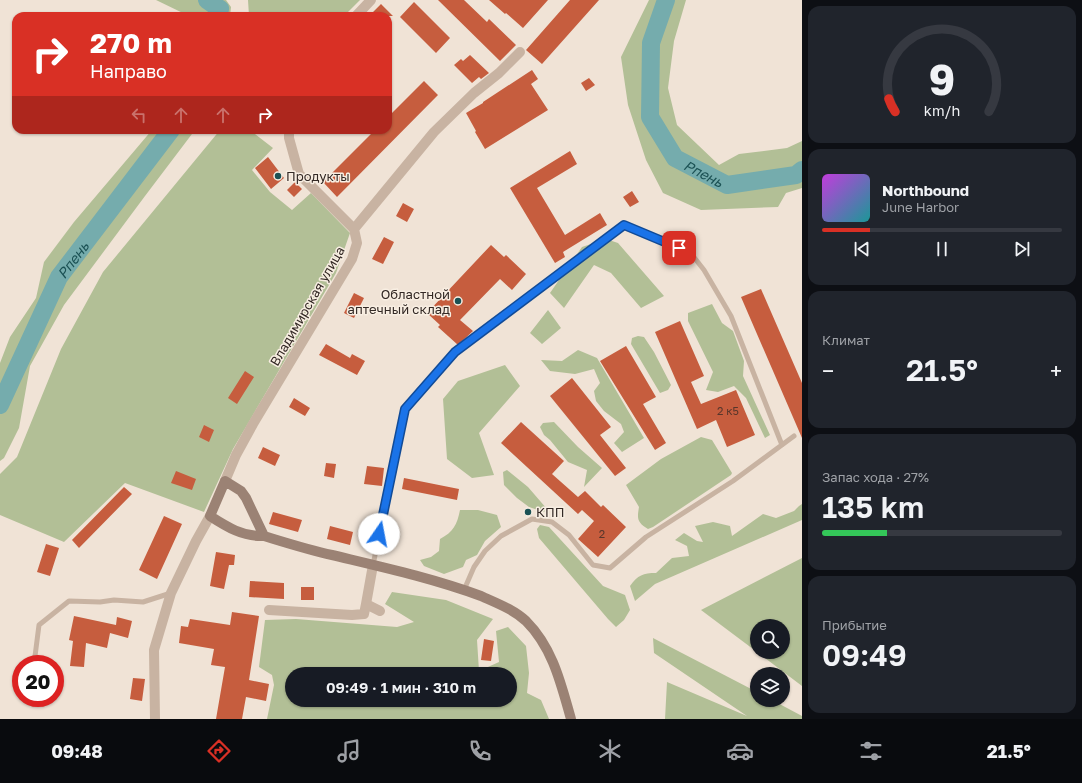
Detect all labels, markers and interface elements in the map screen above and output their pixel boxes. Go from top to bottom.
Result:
text: 270 m [90,26,172,59]
icon: right [24,28,76,80]
text: 9 [929,54,955,104]
text: Направо [90,60,167,82]
text: km/h [924,102,960,119]
icon: left [128,104,150,126]
icon: ahead [170,104,192,126]
icon: ahead [212,104,234,126]
icon: right [254,104,276,126]
water label: Рпень [681,156,727,190]
place label: Продукты [286,168,350,184]
marker: Продукты [273,171,283,181]
text: Northbound [882,181,969,199]
text: June Harbor [882,199,959,215]
pin [662,231,696,265]
water label: Рпень [53,237,92,281]
icon: arrive [668,237,690,259]
icon: previous [851,238,873,260]
icon: pause [931,238,953,260]
icon: next [1011,238,1033,260]
street label: Владимирская улица [266,243,348,369]
place label: Областной аптечный склад [348,286,450,317]
marker: Областной аптечный склад [453,296,463,306]
text: Климат [822,332,870,348]
text: 21.5° [906,352,978,388]
text: − [822,357,834,384]
text: + [1050,357,1062,384]
house number: 2 к5 [717,404,739,417]
text: Запас хода · 27% [822,469,929,485]
text: 135 km [822,489,924,525]
place label: КПП [536,504,565,520]
marker: КПП [523,507,533,517]
position arrow [358,513,400,555]
house number: 2 [599,527,605,540]
text: Прибытие [822,617,887,633]
map controls [750,619,790,707]
button: search [750,619,790,659]
text: 09:49 [822,637,907,673]
speed limit sign: 20 [12,655,64,707]
button: layers [750,667,790,707]
text: 09:49 · 1 мин · 310 m [326,678,476,696]
icon: directions [205,737,233,765]
icon: music [335,737,363,765]
icon: phone [466,737,494,765]
icon: climate [596,737,624,765]
icon: car [726,737,754,765]
icon: filters [857,737,885,765]
text: 09:48 [51,740,103,762]
text: 21.5° [987,740,1031,762]

